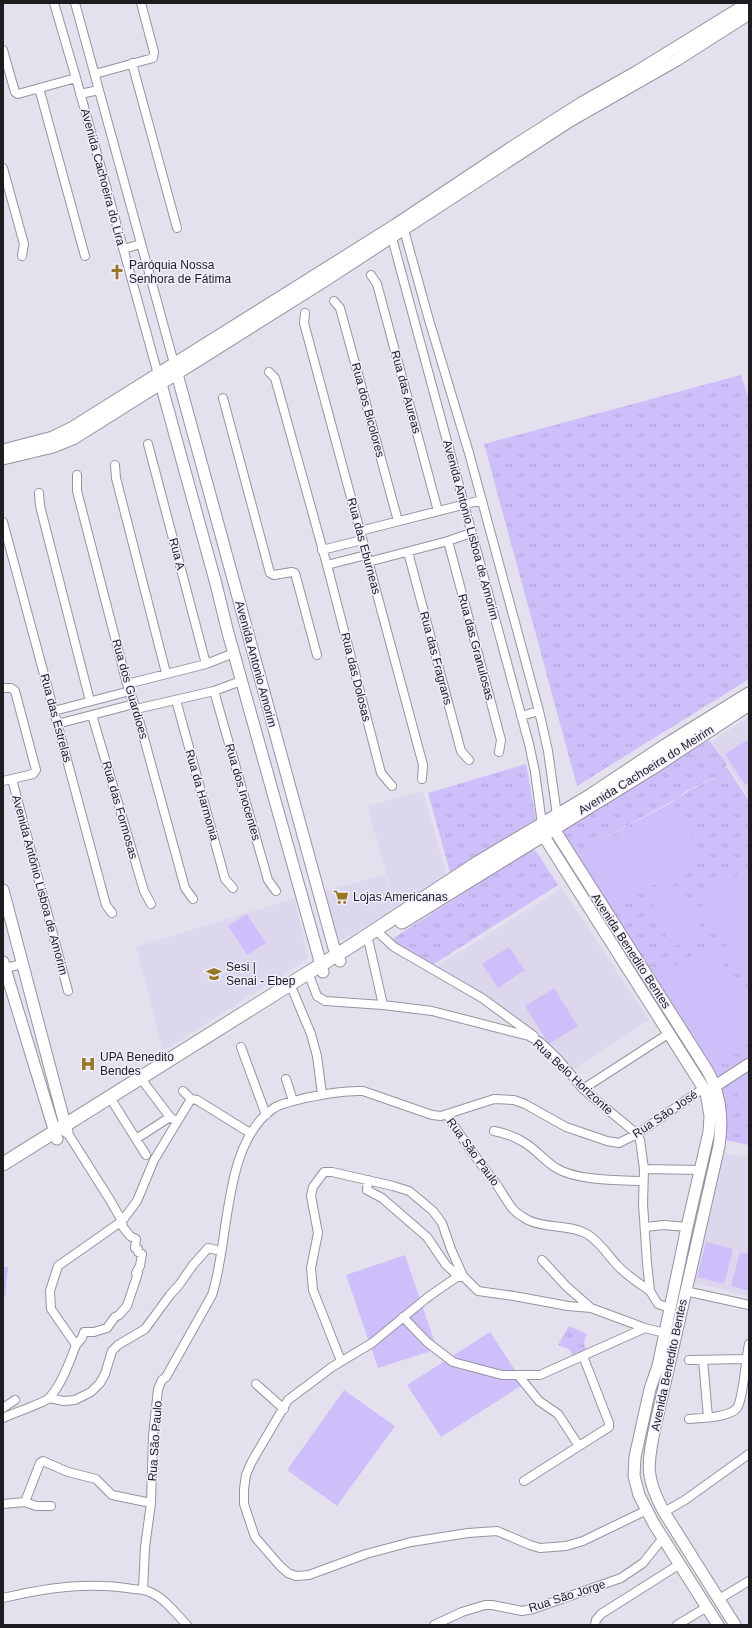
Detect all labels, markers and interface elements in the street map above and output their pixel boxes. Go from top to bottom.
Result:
street label: Avenida Cachoeira do Lira [78,107,128,247]
place label: Paróquia Nossa Senhora de Fátima [129,258,231,286]
church icon: Paróquia Nossa Senhora de Fátima [108,263,126,281]
street label: Rua das Aureas [388,349,424,435]
street label: Rua dos Bicolores [349,361,387,459]
street label: Avenida Antonio Lisboa de Amorim [440,438,502,622]
street label: Rua das Eburneas [344,496,384,596]
street label: Rua A [166,536,188,572]
street label: Rua das Granulosas [455,592,497,702]
street label: Avenida Antonio Amorim [232,599,280,729]
street label: Rua das Fragrans [417,610,455,706]
street label: Rua das Dolosas [338,631,374,723]
street label: Rua dos Guardioes [109,637,151,741]
street label: Rua das Estrelas [37,672,75,764]
street label: Avenida Cachoeira do Meirim [576,722,716,818]
street label: Rua dos Inocentes [222,742,264,842]
street label: Rua da Harmonia [182,748,222,842]
street label: Rua das Formosas [99,759,141,861]
street label: Avenida Antônio Lisboa de Amorim [9,793,71,977]
supermarket icon: Lojas Americanas [332,888,350,906]
place label: Lojas Americanas [353,890,448,904]
street label: Avenida Benedito Bentes [588,891,674,1011]
place label: Sesi | Senai - Ebep [226,960,296,988]
school or university icon: Sesi | Senai - Ebep [205,965,223,983]
street label: Rua Belo Horizonte [530,1036,616,1118]
place label: UPA Benedito Bendes [100,1050,174,1078]
hospital icon: UPA Benedito Bendes [79,1055,97,1073]
street label: Rua São José [630,1087,700,1141]
street label: Rua São Paulo [444,1115,503,1189]
street label: Avenida Benedito Bentes [648,1298,690,1432]
street label: Rua São Paulo [145,1400,165,1482]
street label: Rua São Jorge [527,1577,608,1615]

